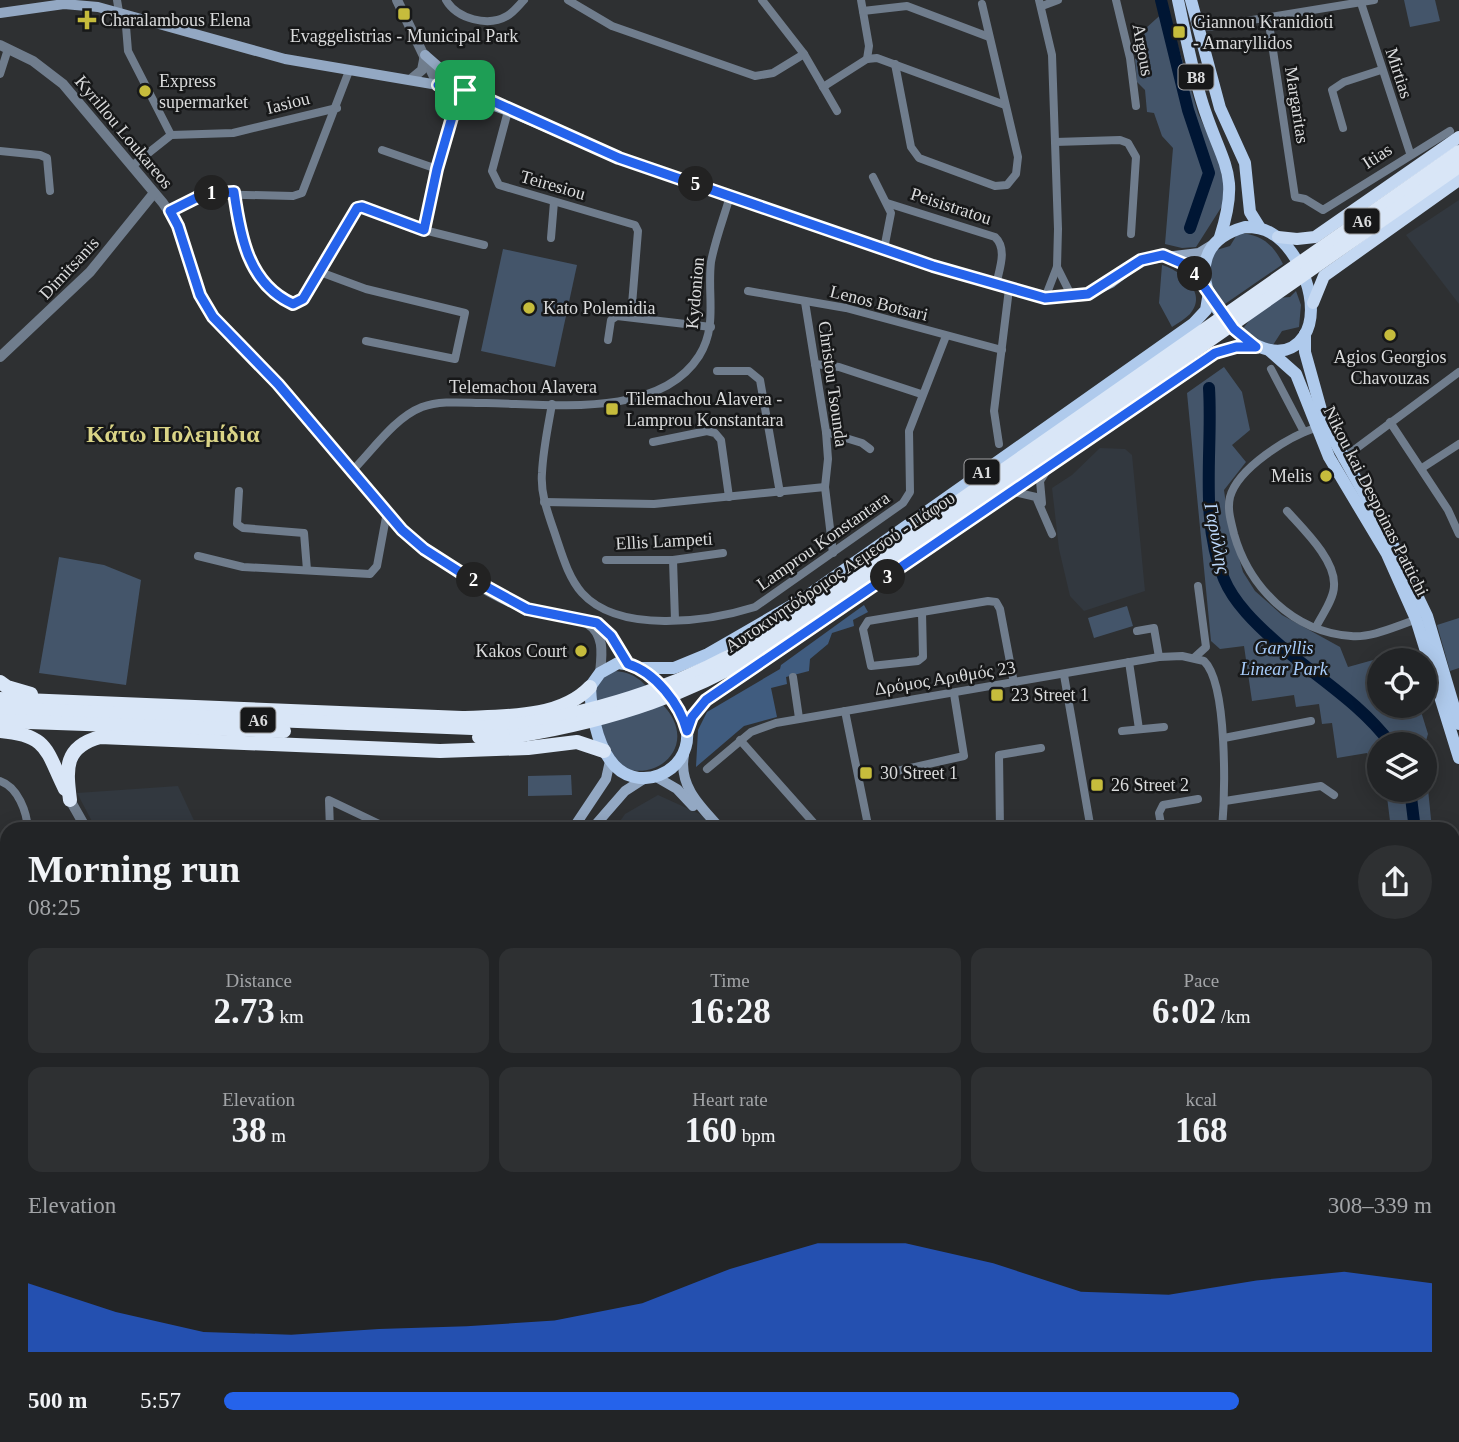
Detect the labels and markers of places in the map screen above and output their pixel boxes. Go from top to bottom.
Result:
marker: Evaggelistrias - Municipal Park [396,6,412,22]
place label: Charalambous Elena [101,10,250,30]
marker: Charalambous Elena [79,12,95,28]
place label: Giannou Kranidioti - Amaryllidos [1193,12,1333,53]
marker: Giannou Kranidioti - Amaryllidos [1171,24,1187,40]
place label: Evaggelistrias - Municipal Park [290,26,518,46]
pin [435,60,495,120]
place label: Express supermarket [159,71,248,112]
marker: Express supermarket [137,83,153,99]
pin: 5 [678,166,714,202]
pin: 1 [194,176,230,210]
pin: 4 [1178,256,1212,292]
place label: Kato Polemidia [543,298,655,318]
marker: Kato Polemidia [521,300,537,316]
marker: Agios Georgios Chavouzas [1382,327,1398,343]
place label: Agios Georgios Chavouzas [1333,347,1447,388]
place label: Tilemachou Alavera - Lamprou Konstantara [626,389,783,430]
marker: Tilemachou Alavera - Lamprou Konstantara [604,401,620,417]
place label: Melis [1271,466,1312,486]
marker: Melis [1318,468,1334,484]
pin: 3 [870,560,906,594]
pin: 2 [456,562,491,598]
place label: Kakos Court [476,641,567,661]
marker: Kakos Court [573,643,589,659]
place label: 23 Street 1 [1011,685,1089,705]
marker: 23 Street 1 [989,687,1005,703]
place label: 30 Street 1 [880,763,958,783]
marker: 30 Street 1 [858,765,874,781]
place label: 26 Street 2 [1111,775,1189,795]
marker: 26 Street 2 [1089,777,1105,793]

